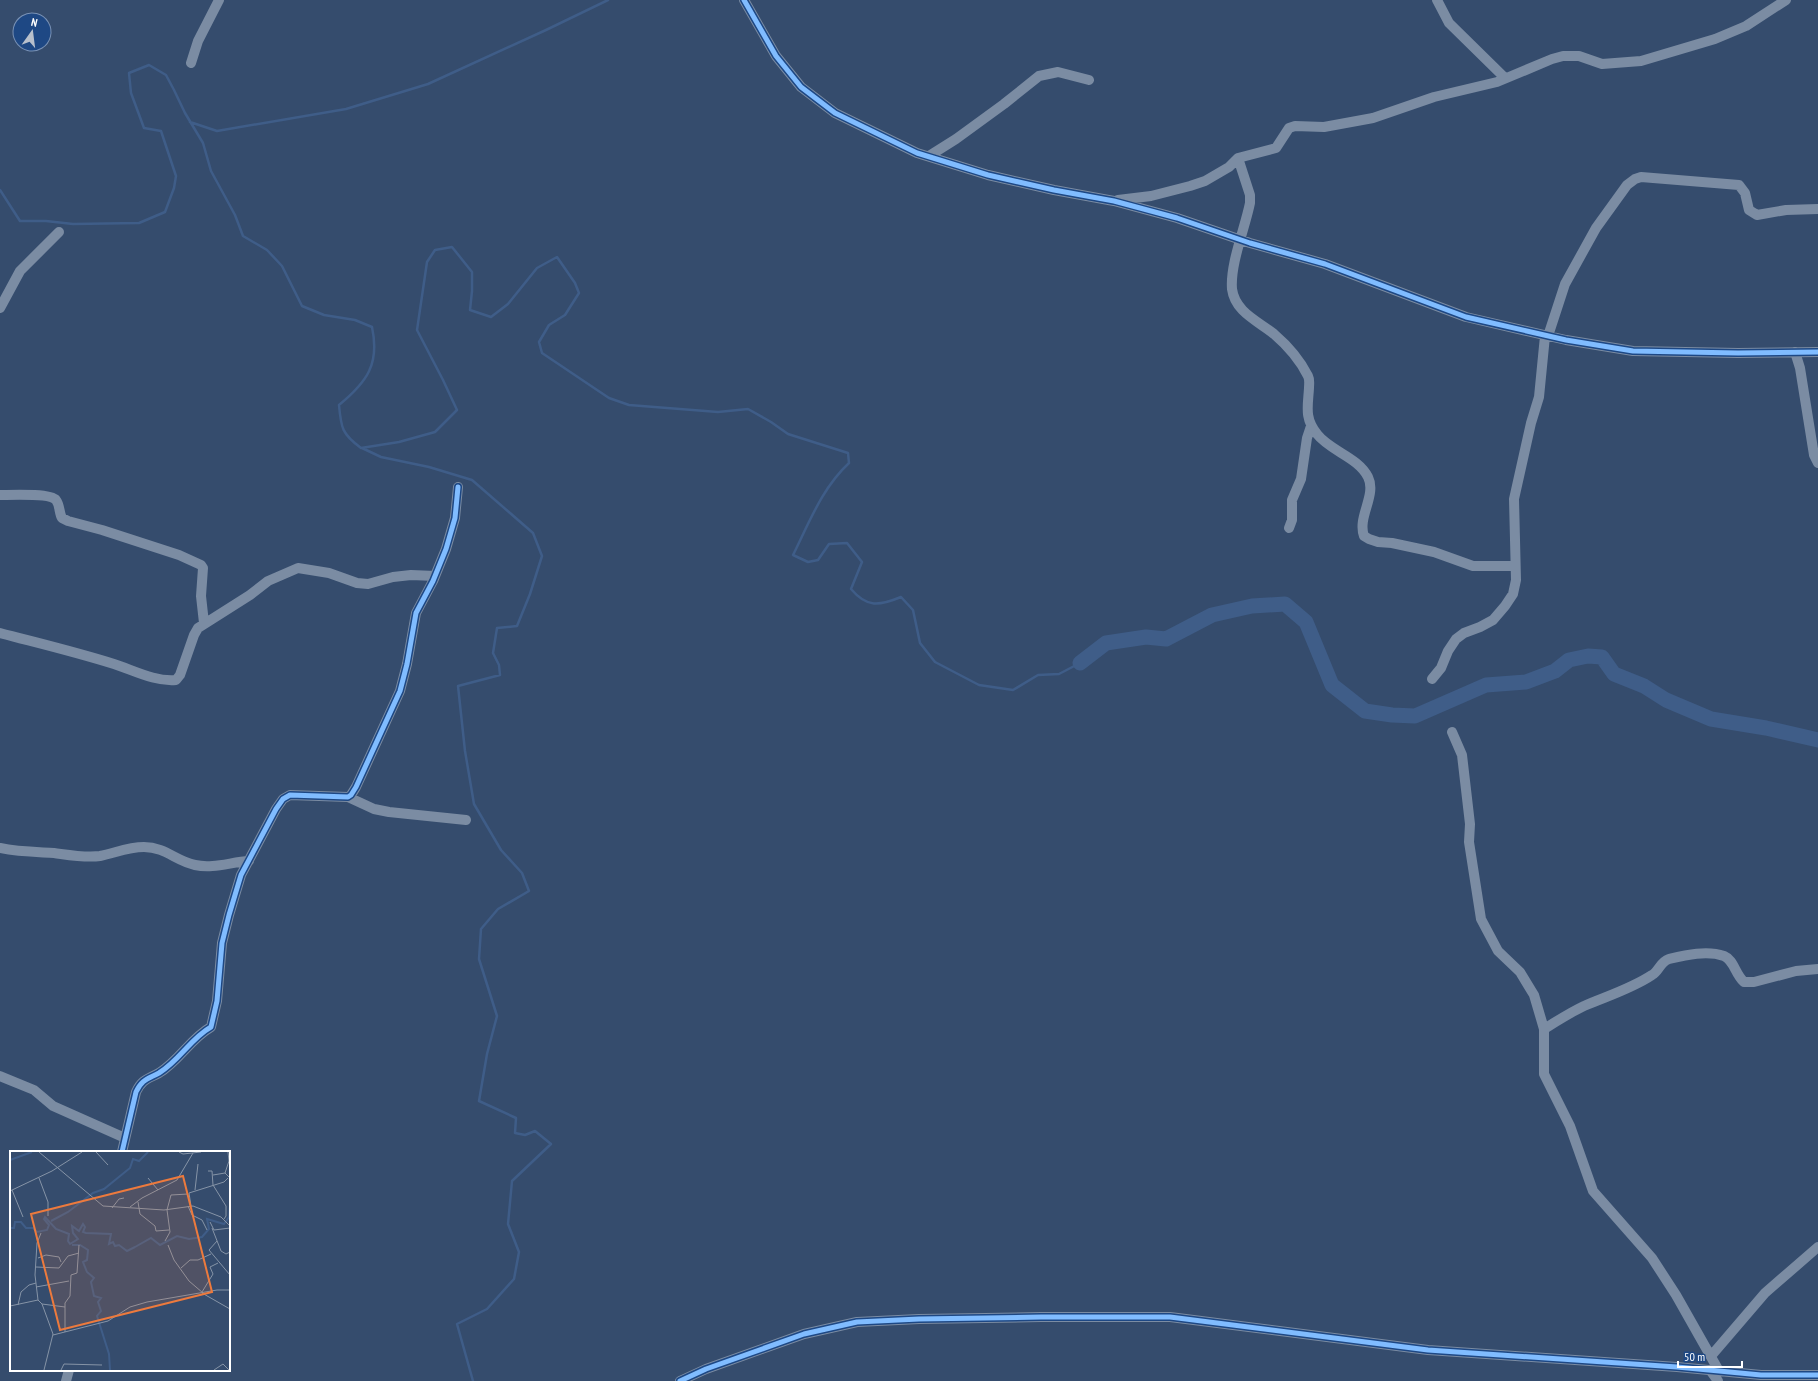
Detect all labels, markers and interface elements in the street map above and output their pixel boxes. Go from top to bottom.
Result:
north arrow [12,12,52,52]
text: N [30,15,39,30]
inset map [10,1151,230,1371]
scale bar [1678,1343,1742,1369]
text: 50 m [1684,1349,1705,1364]

